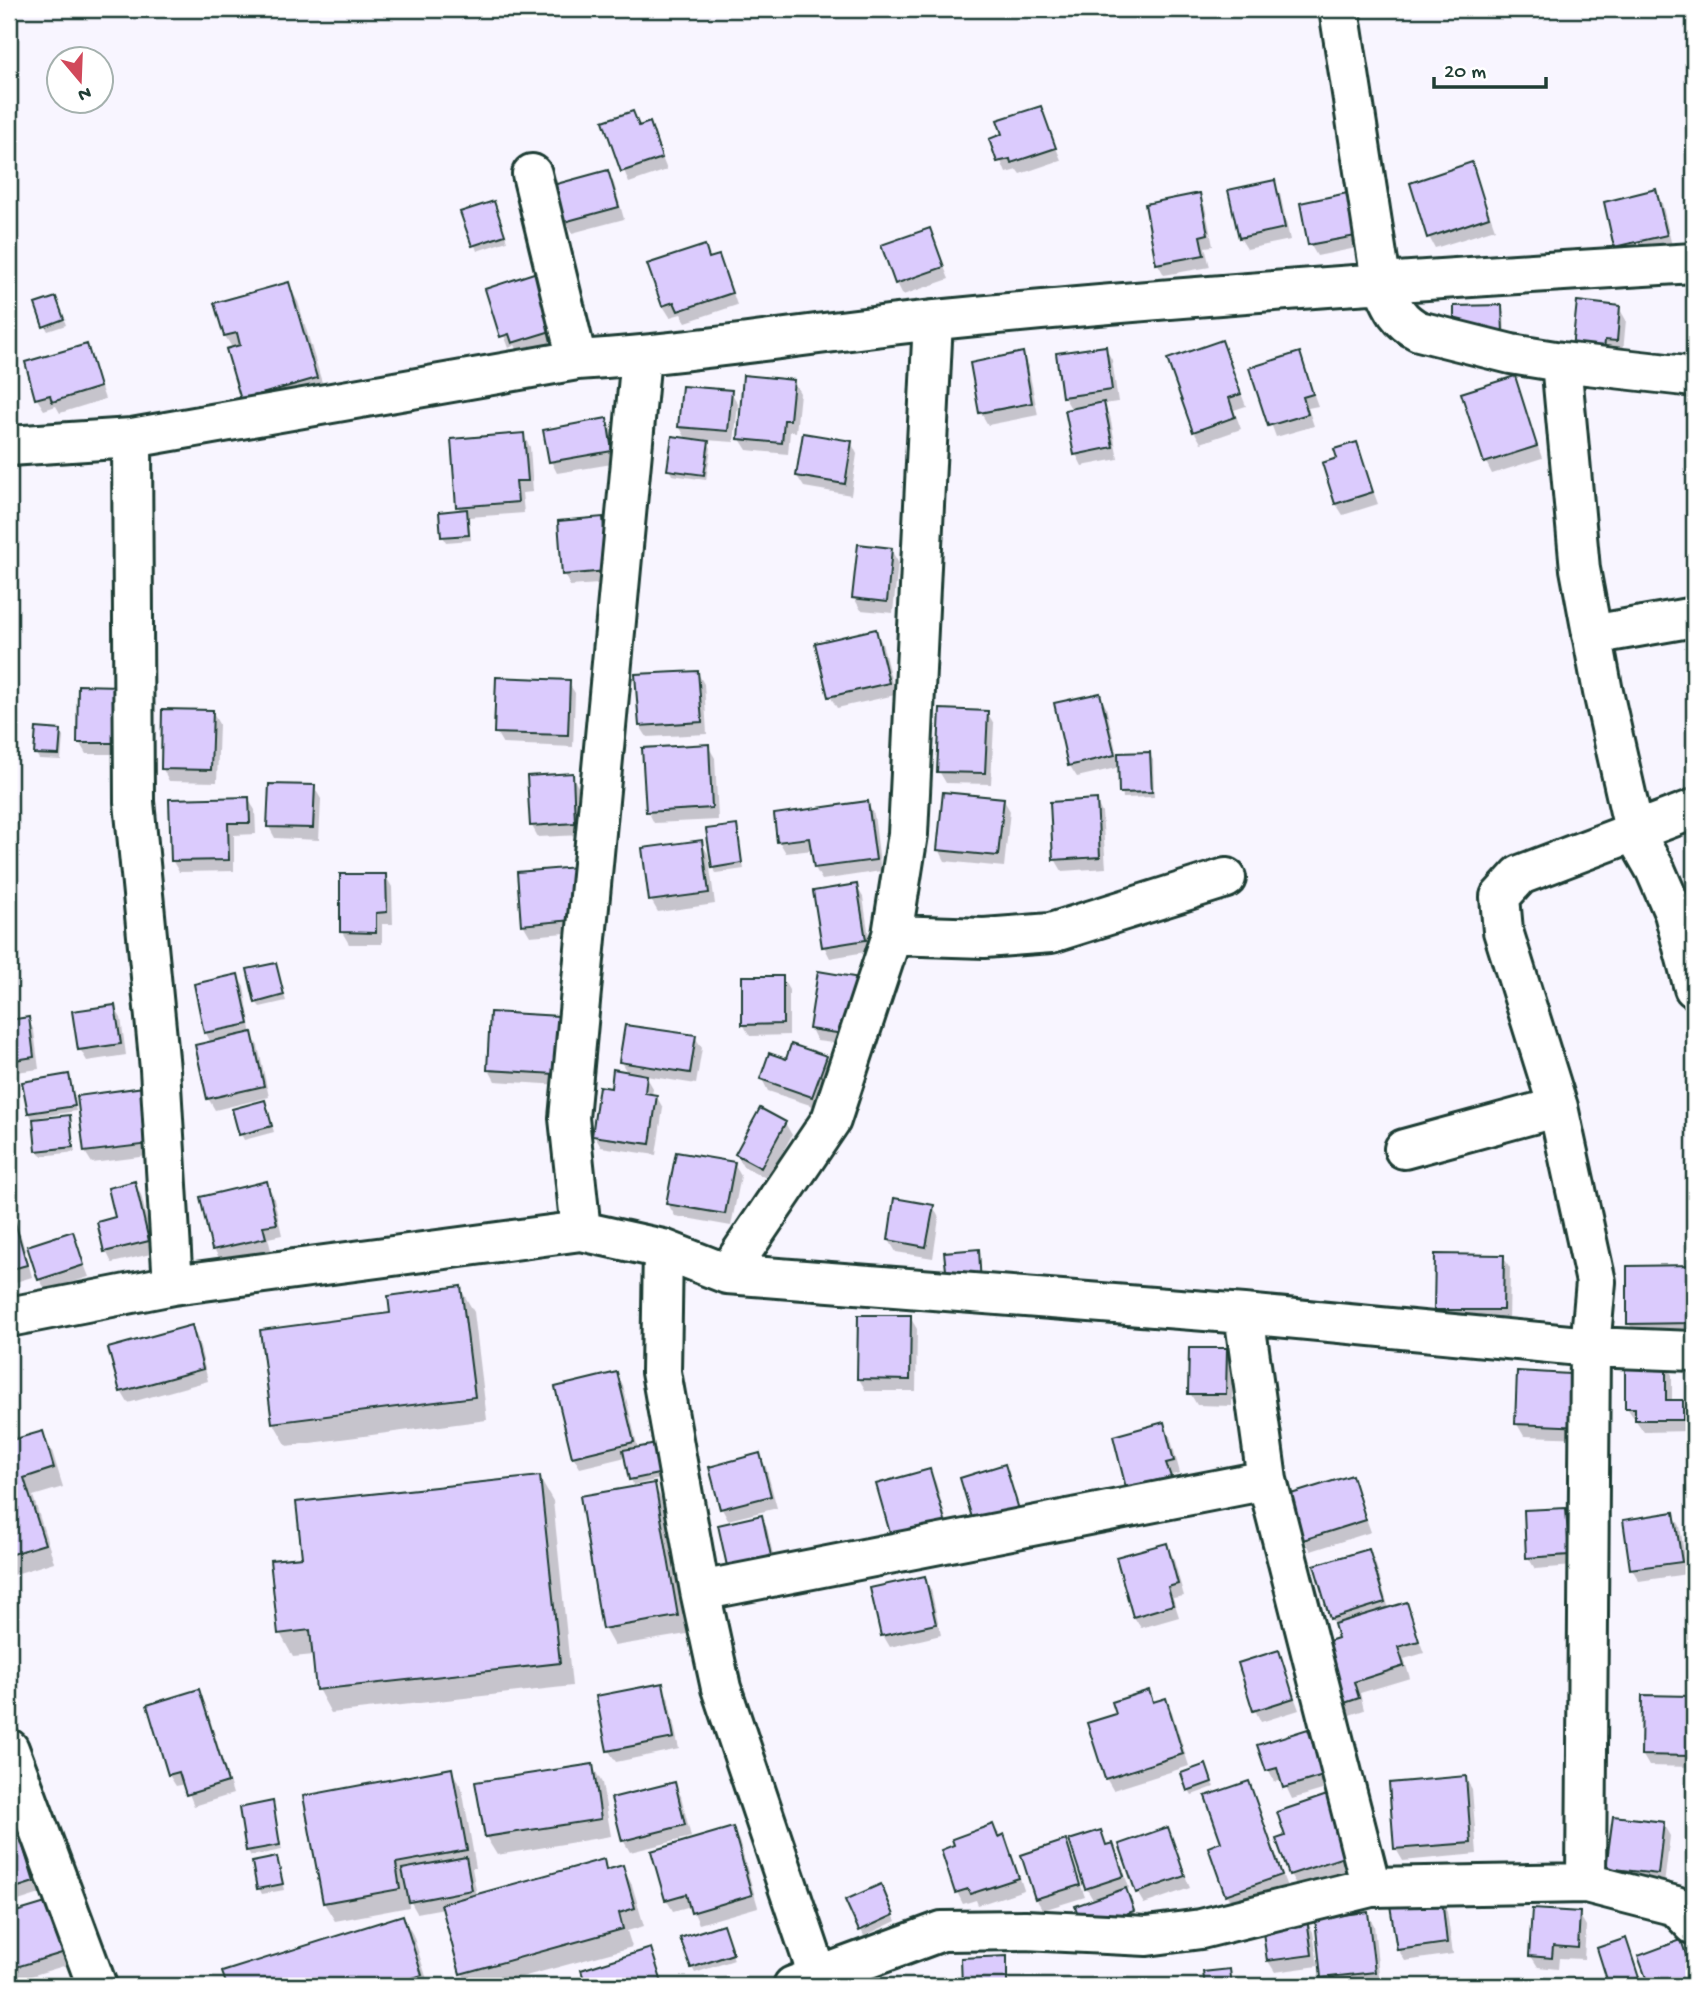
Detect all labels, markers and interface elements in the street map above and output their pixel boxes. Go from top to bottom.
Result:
north arrow [46,46,116,116]
scale bar [1434,46,1546,90]
text: 20 m [1444,61,1486,86]
text: N [75,80,94,106]

